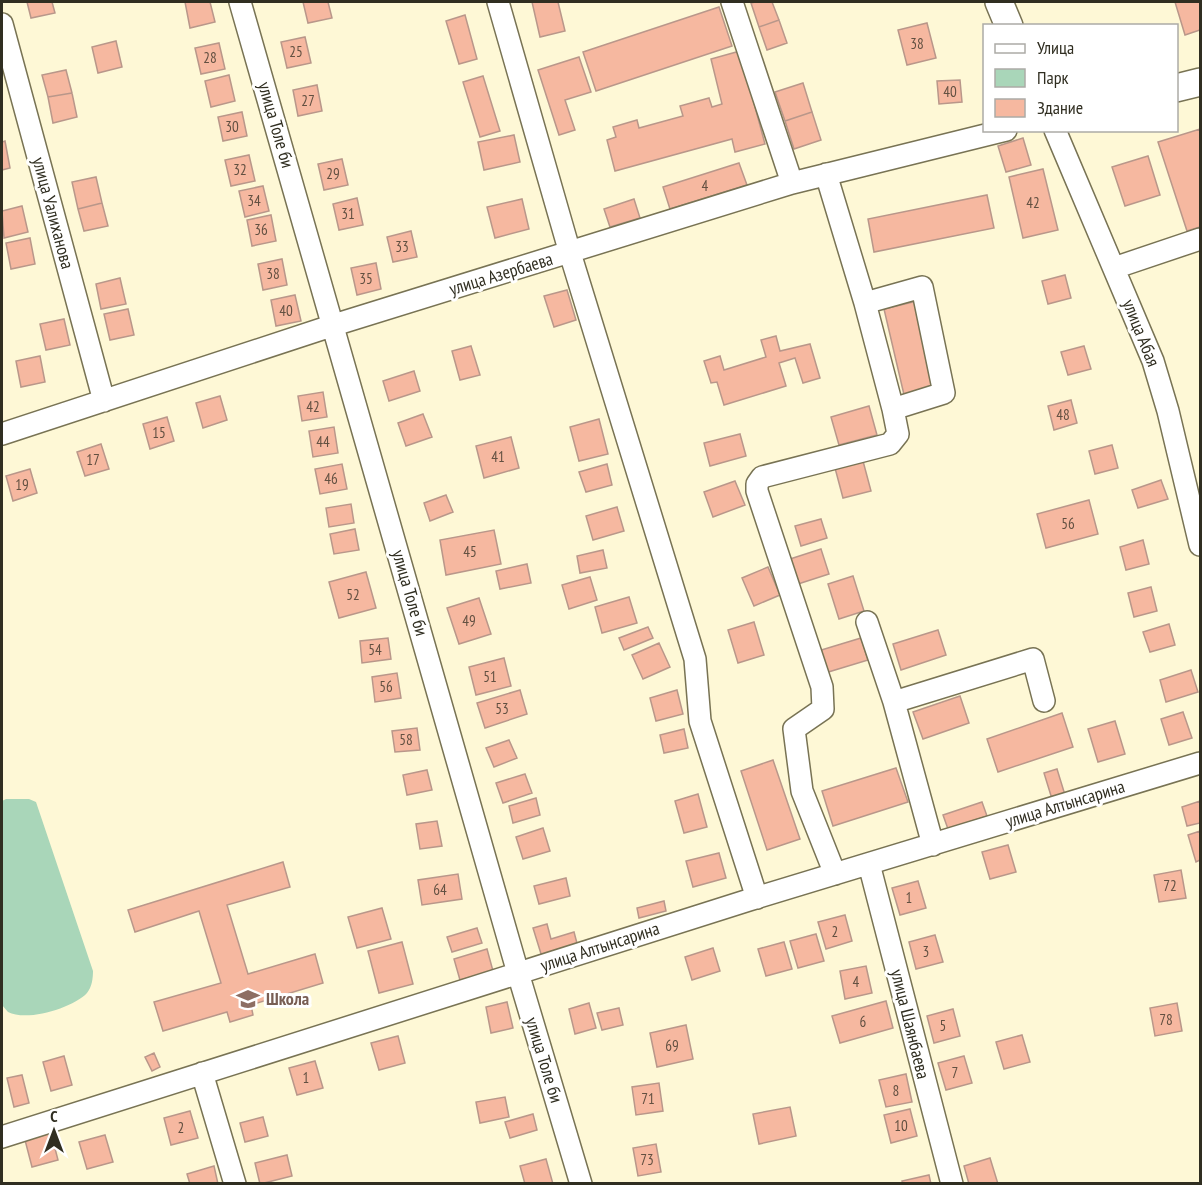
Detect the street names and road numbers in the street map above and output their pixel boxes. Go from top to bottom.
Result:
street label: улица Толе би [253,79,300,171]
street label: улица Уалиханова [28,154,79,271]
street label: улица Азербаева [446,247,555,300]
street label: улица Абая [1118,296,1165,370]
street label: улица Толе би [387,547,434,639]
street label: улица Алтынсарина [1002,774,1127,833]
street label: улица Алтынсарина [538,916,662,977]
street label: улица Шаянбаева [886,967,935,1081]
street label: улица Толе би [521,1014,568,1106]

